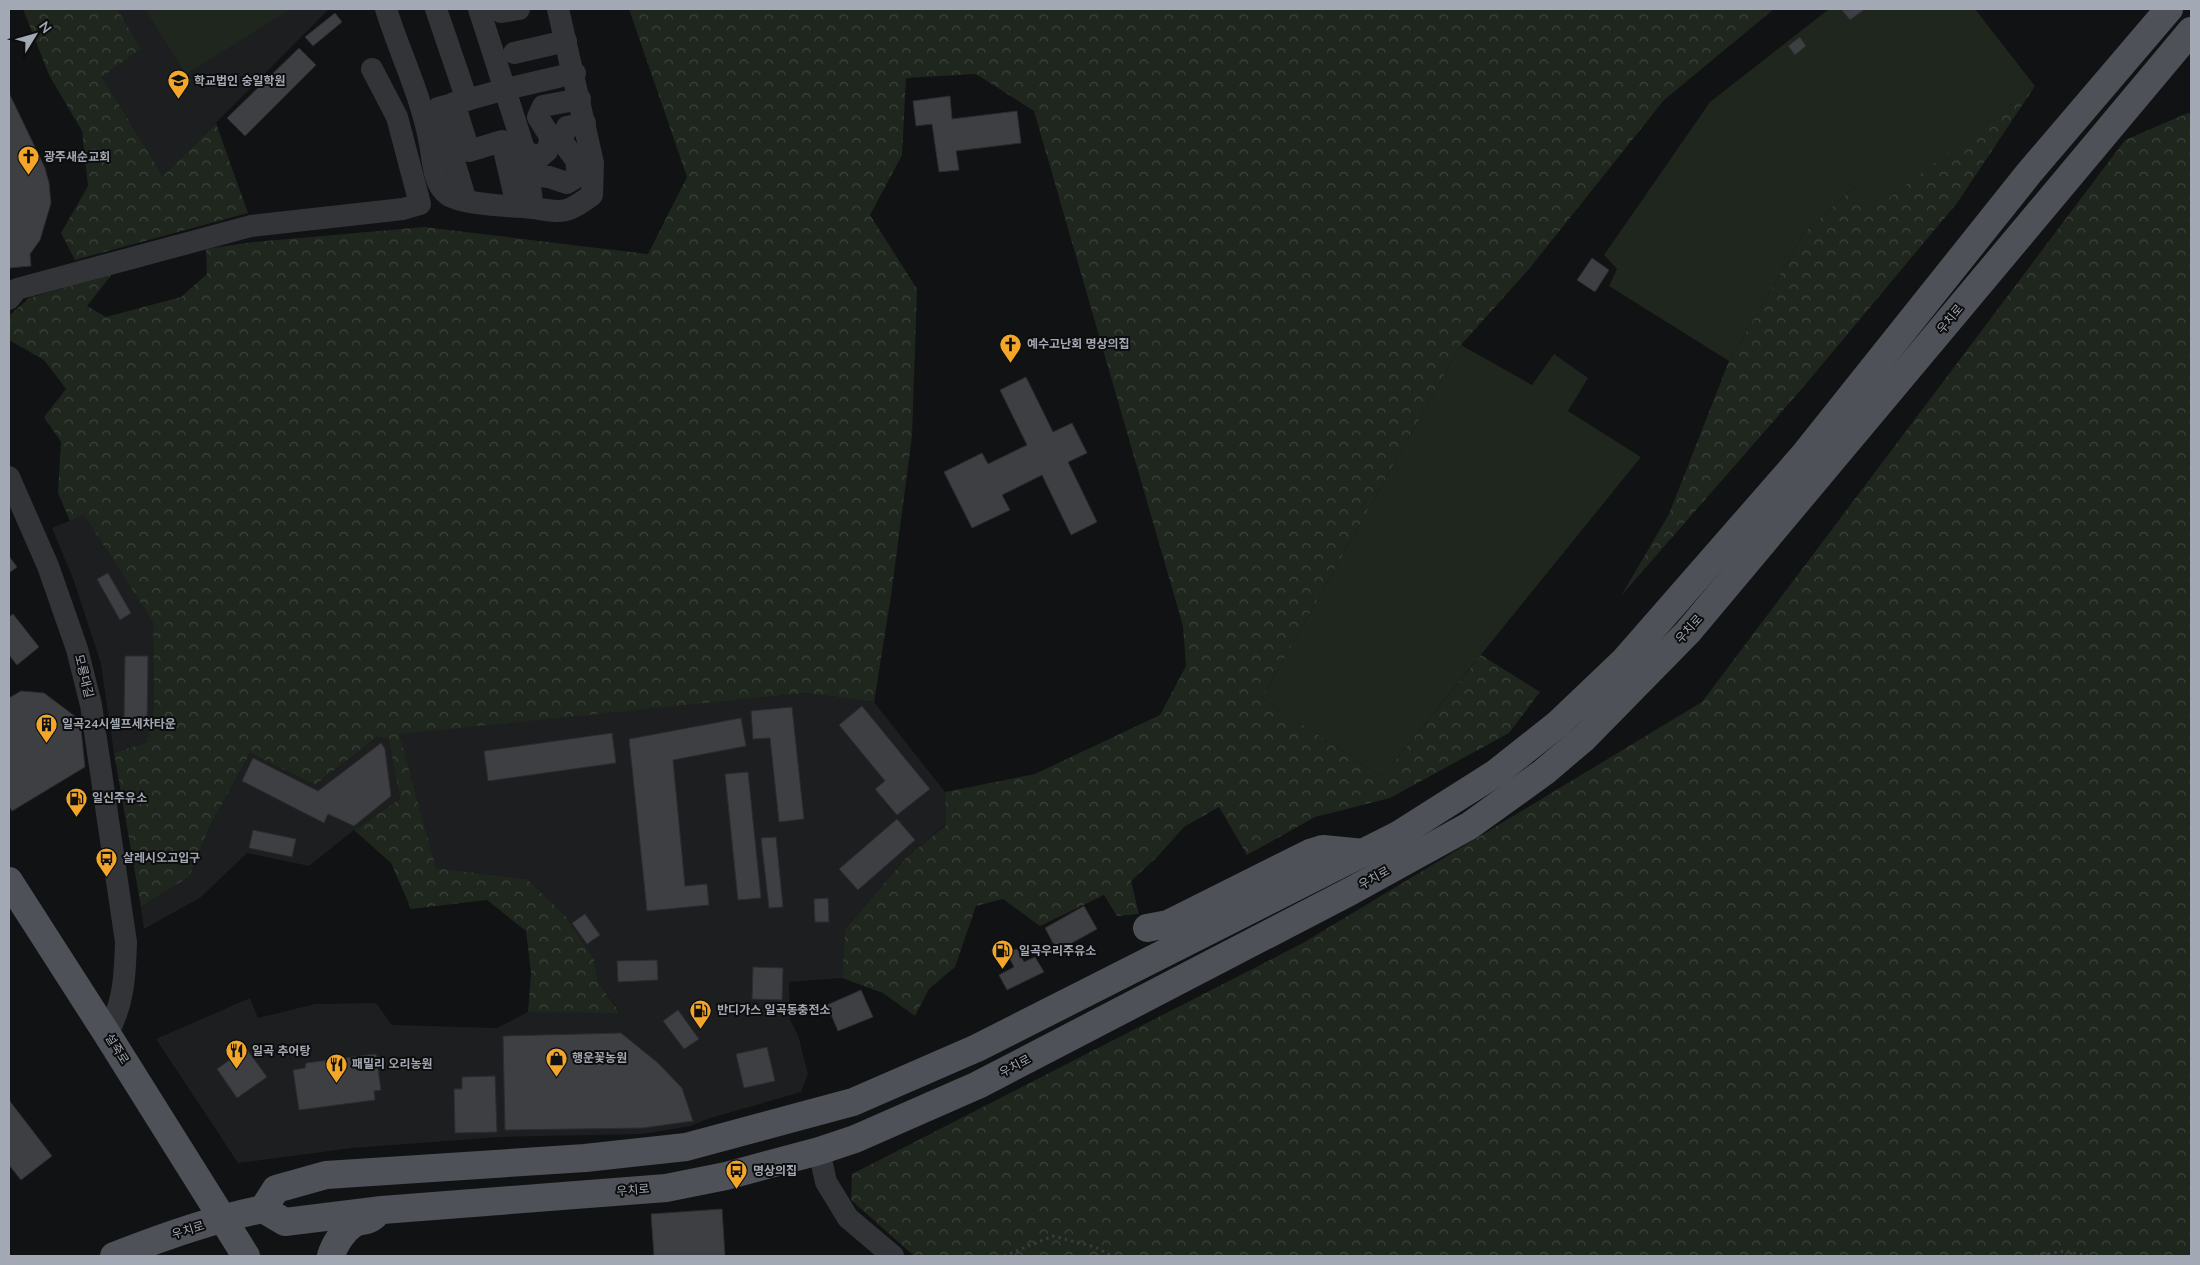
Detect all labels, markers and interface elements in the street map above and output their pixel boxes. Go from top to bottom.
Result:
north arrow [10,10,60,60]
text: N [34,18,56,37]
school or university icon: 학교법인 숭일학원 [166,69,190,100]
place label: 학교법인 숭일학원 [194,73,286,89]
church icon: 광주새순교회 [16,145,40,176]
place label: 광주새순교회 [44,149,110,165]
street label: 우치로 [1933,301,1967,337]
church icon: 예수고난회 명상의집 [999,332,1023,363]
place label: 예수고난회 명상의집 [1027,336,1130,352]
street label: 우치로 [1672,611,1706,647]
street label: 모룡대길 [71,653,97,699]
building icon: 일곡24시셀프세차타운 [34,712,58,743]
place label: 일곡24시셀프세차타운 [62,716,176,732]
fuel station icon: 일신주유소 [64,786,88,817]
place label: 일신주유소 [92,790,147,806]
bus stop icon: 살레시오고입구 [95,846,119,877]
place label: 살레시오고입구 [123,850,200,866]
street label: 우치로 [1356,863,1392,893]
fuel station icon: 일곡우리주유소 [991,939,1015,970]
place label: 일곡우리주유소 [1019,943,1096,959]
fuel station icon: 반디가스 일곡동충전소 [689,998,713,1029]
place label: 반디가스 일곡동충전소 [717,1002,831,1018]
street label: 설죽로 [101,1031,133,1067]
restaurant icon: 일곡 추어탕 [224,1039,248,1070]
place label: 일곡 추어탕 [252,1043,310,1059]
shop icon: 행운꽃농원 [544,1046,568,1077]
place label: 행운꽃농원 [572,1050,627,1066]
street label: 우치로 [997,1051,1033,1081]
restaurant icon: 패밀리 오리농원 [324,1052,348,1083]
place label: 패밀리 오리농원 [352,1056,433,1072]
bus stop icon: 명상의집 [725,1159,749,1190]
place label: 명상의집 [753,1163,797,1179]
street label: 우치로 [616,1181,650,1199]
street label: 우치로 [170,1218,206,1242]

